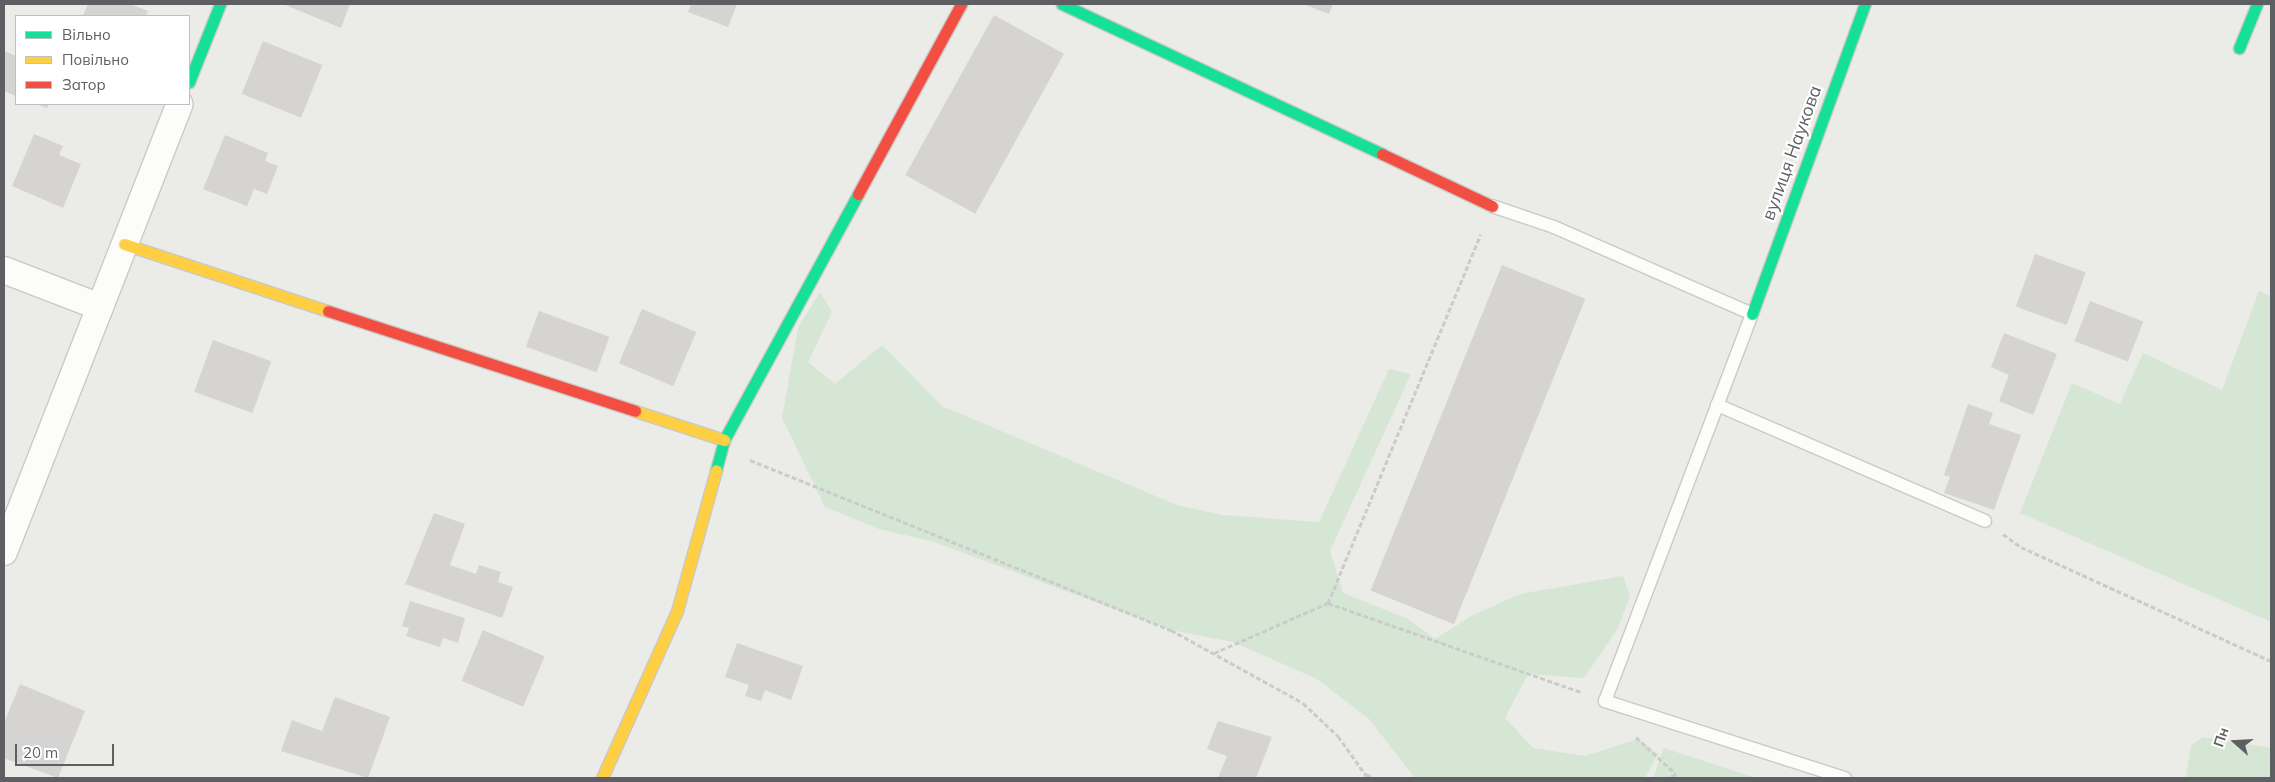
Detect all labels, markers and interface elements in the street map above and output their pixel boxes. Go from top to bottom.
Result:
legend [15,15,190,105]
text: Вільно [62,25,111,44]
text: Повільно [62,50,129,69]
text: Затор [62,75,106,94]
street label: вулиця Наукова [1758,83,1826,223]
north arrow [2210,717,2260,767]
text: Пн [2209,725,2232,749]
scale bar [18,734,116,766]
text: 20 m [23,743,58,762]

